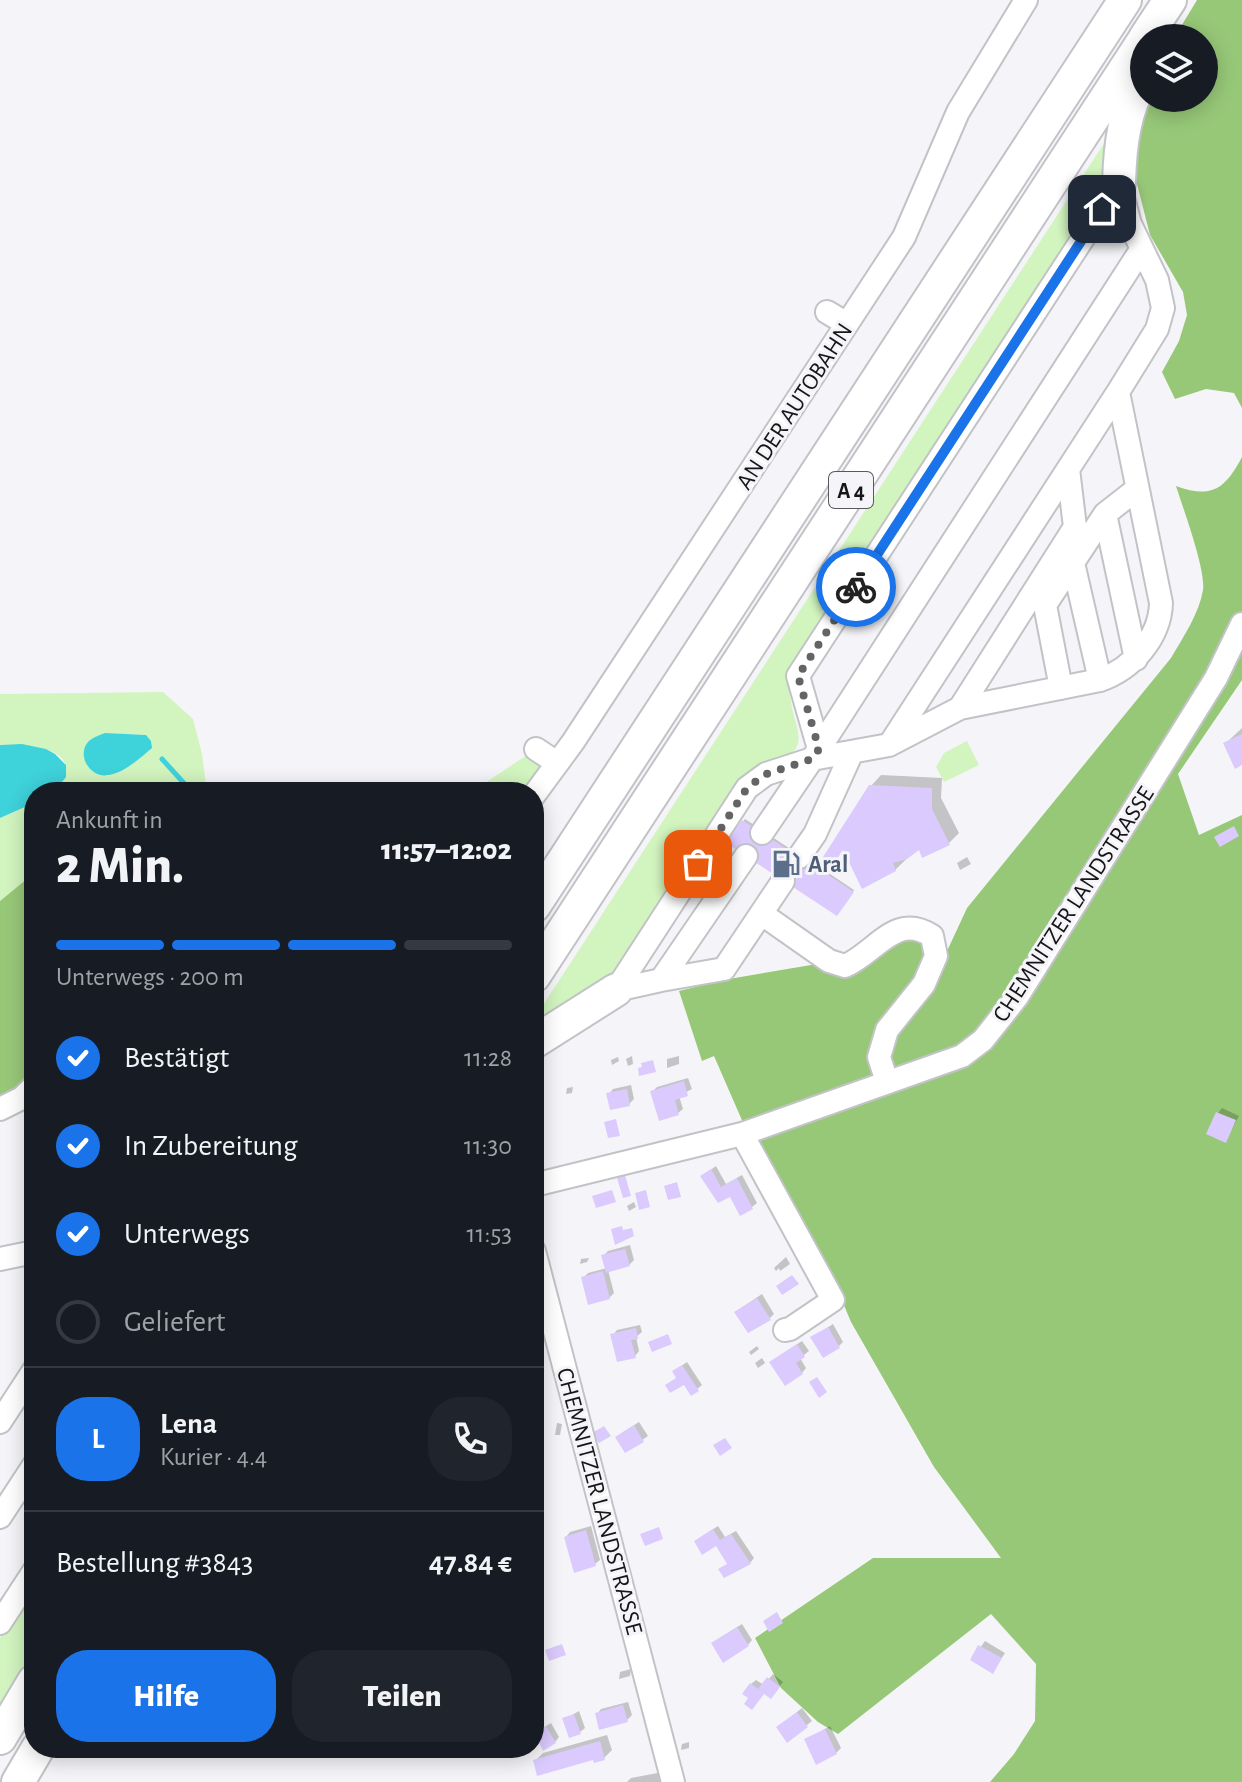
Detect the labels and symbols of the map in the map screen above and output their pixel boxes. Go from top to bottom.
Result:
pin [1068,175,1136,243]
street label: AN DER AUTOBAHN [732,319,857,494]
road number: A 4 [829,472,873,508]
courier [816,547,896,627]
street label: CHEMNITZER LANDSTRASSE [989,782,1159,1026]
pin [664,830,732,898]
fuel station icon: Aral [771,849,801,879]
place label: Aral [808,853,848,877]
street label: CHEMNITZER LANDSTRASSE [552,1365,646,1638]

